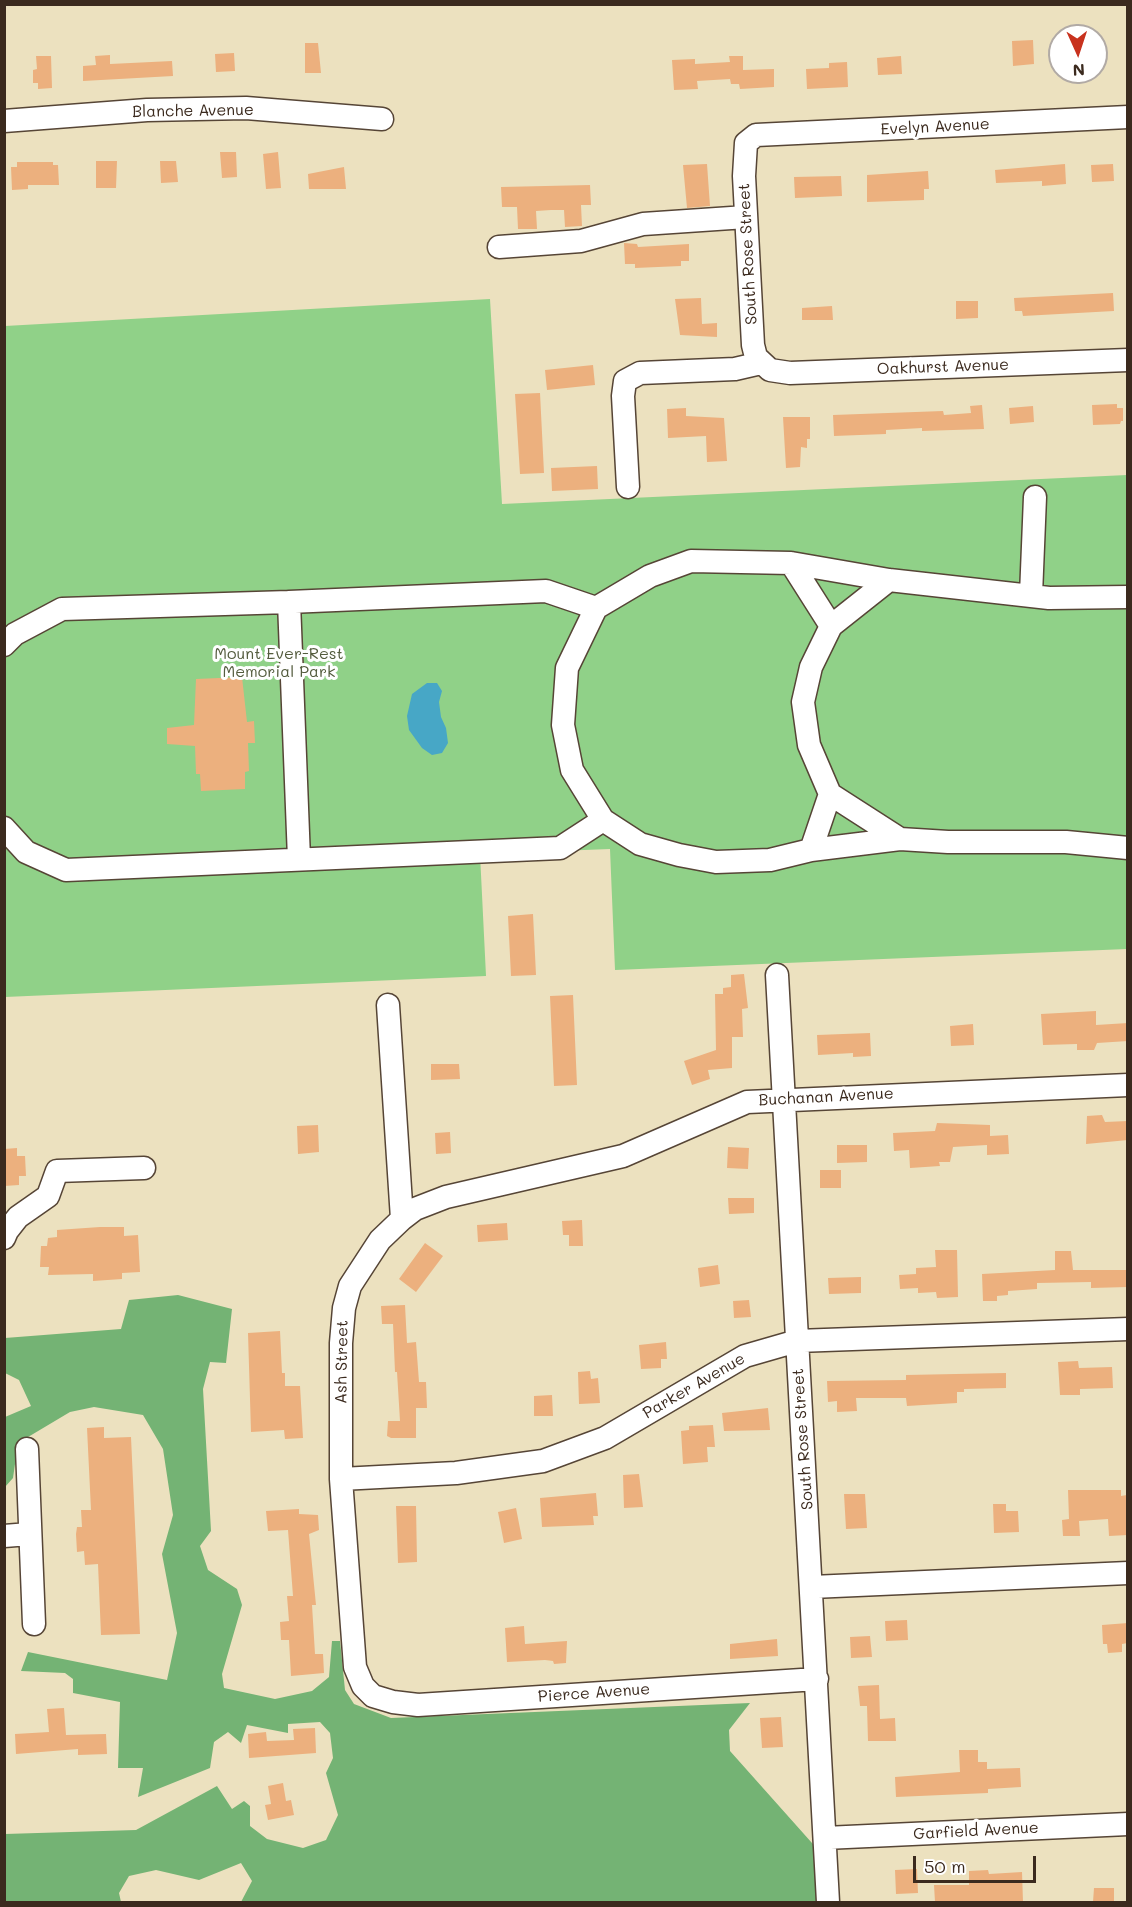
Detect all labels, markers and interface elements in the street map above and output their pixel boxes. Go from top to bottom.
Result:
north arrow [1048,24,1108,84]
text: N [1072,60,1085,81]
street label: Blanche Avenue [132,100,254,122]
street label: Evelyn Avenue [880,115,990,139]
street label: South Rose Street [735,183,761,325]
street label: Oakhurst Avenue [877,355,1009,379]
park label: Mount Ever-Rest Memorial Park [214,644,344,682]
street label: Buchanan Avenue [758,1084,894,1110]
street label: Ash Street [332,1320,352,1404]
street label: Parker Avenue [640,1349,748,1423]
street label: South Rose Street [788,1368,818,1510]
street label: Pierce Avenue [537,1680,651,1706]
street label: Garfield Avenue [913,1818,1039,1844]
scale bar [916,1844,1039,1882]
text: 50 m [924,1854,966,1878]

